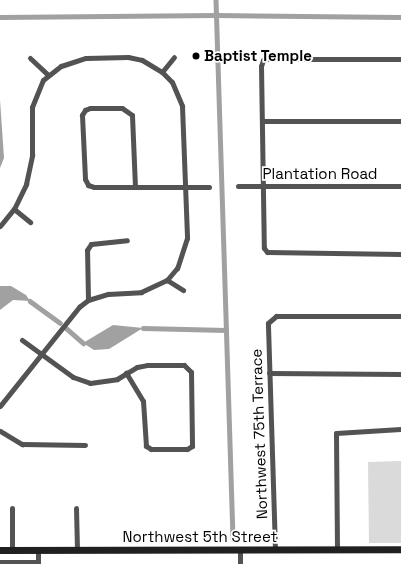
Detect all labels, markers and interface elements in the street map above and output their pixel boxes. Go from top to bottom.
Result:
place label: Baptist Temple [204,47,312,65]
marker: Baptist Temple [191,51,201,61]
street label: Plantation Road [262,165,378,183]
street label: Northwest 75th Terrace [247,348,271,520]
street label: Northwest 5th Street [123,528,277,546]

